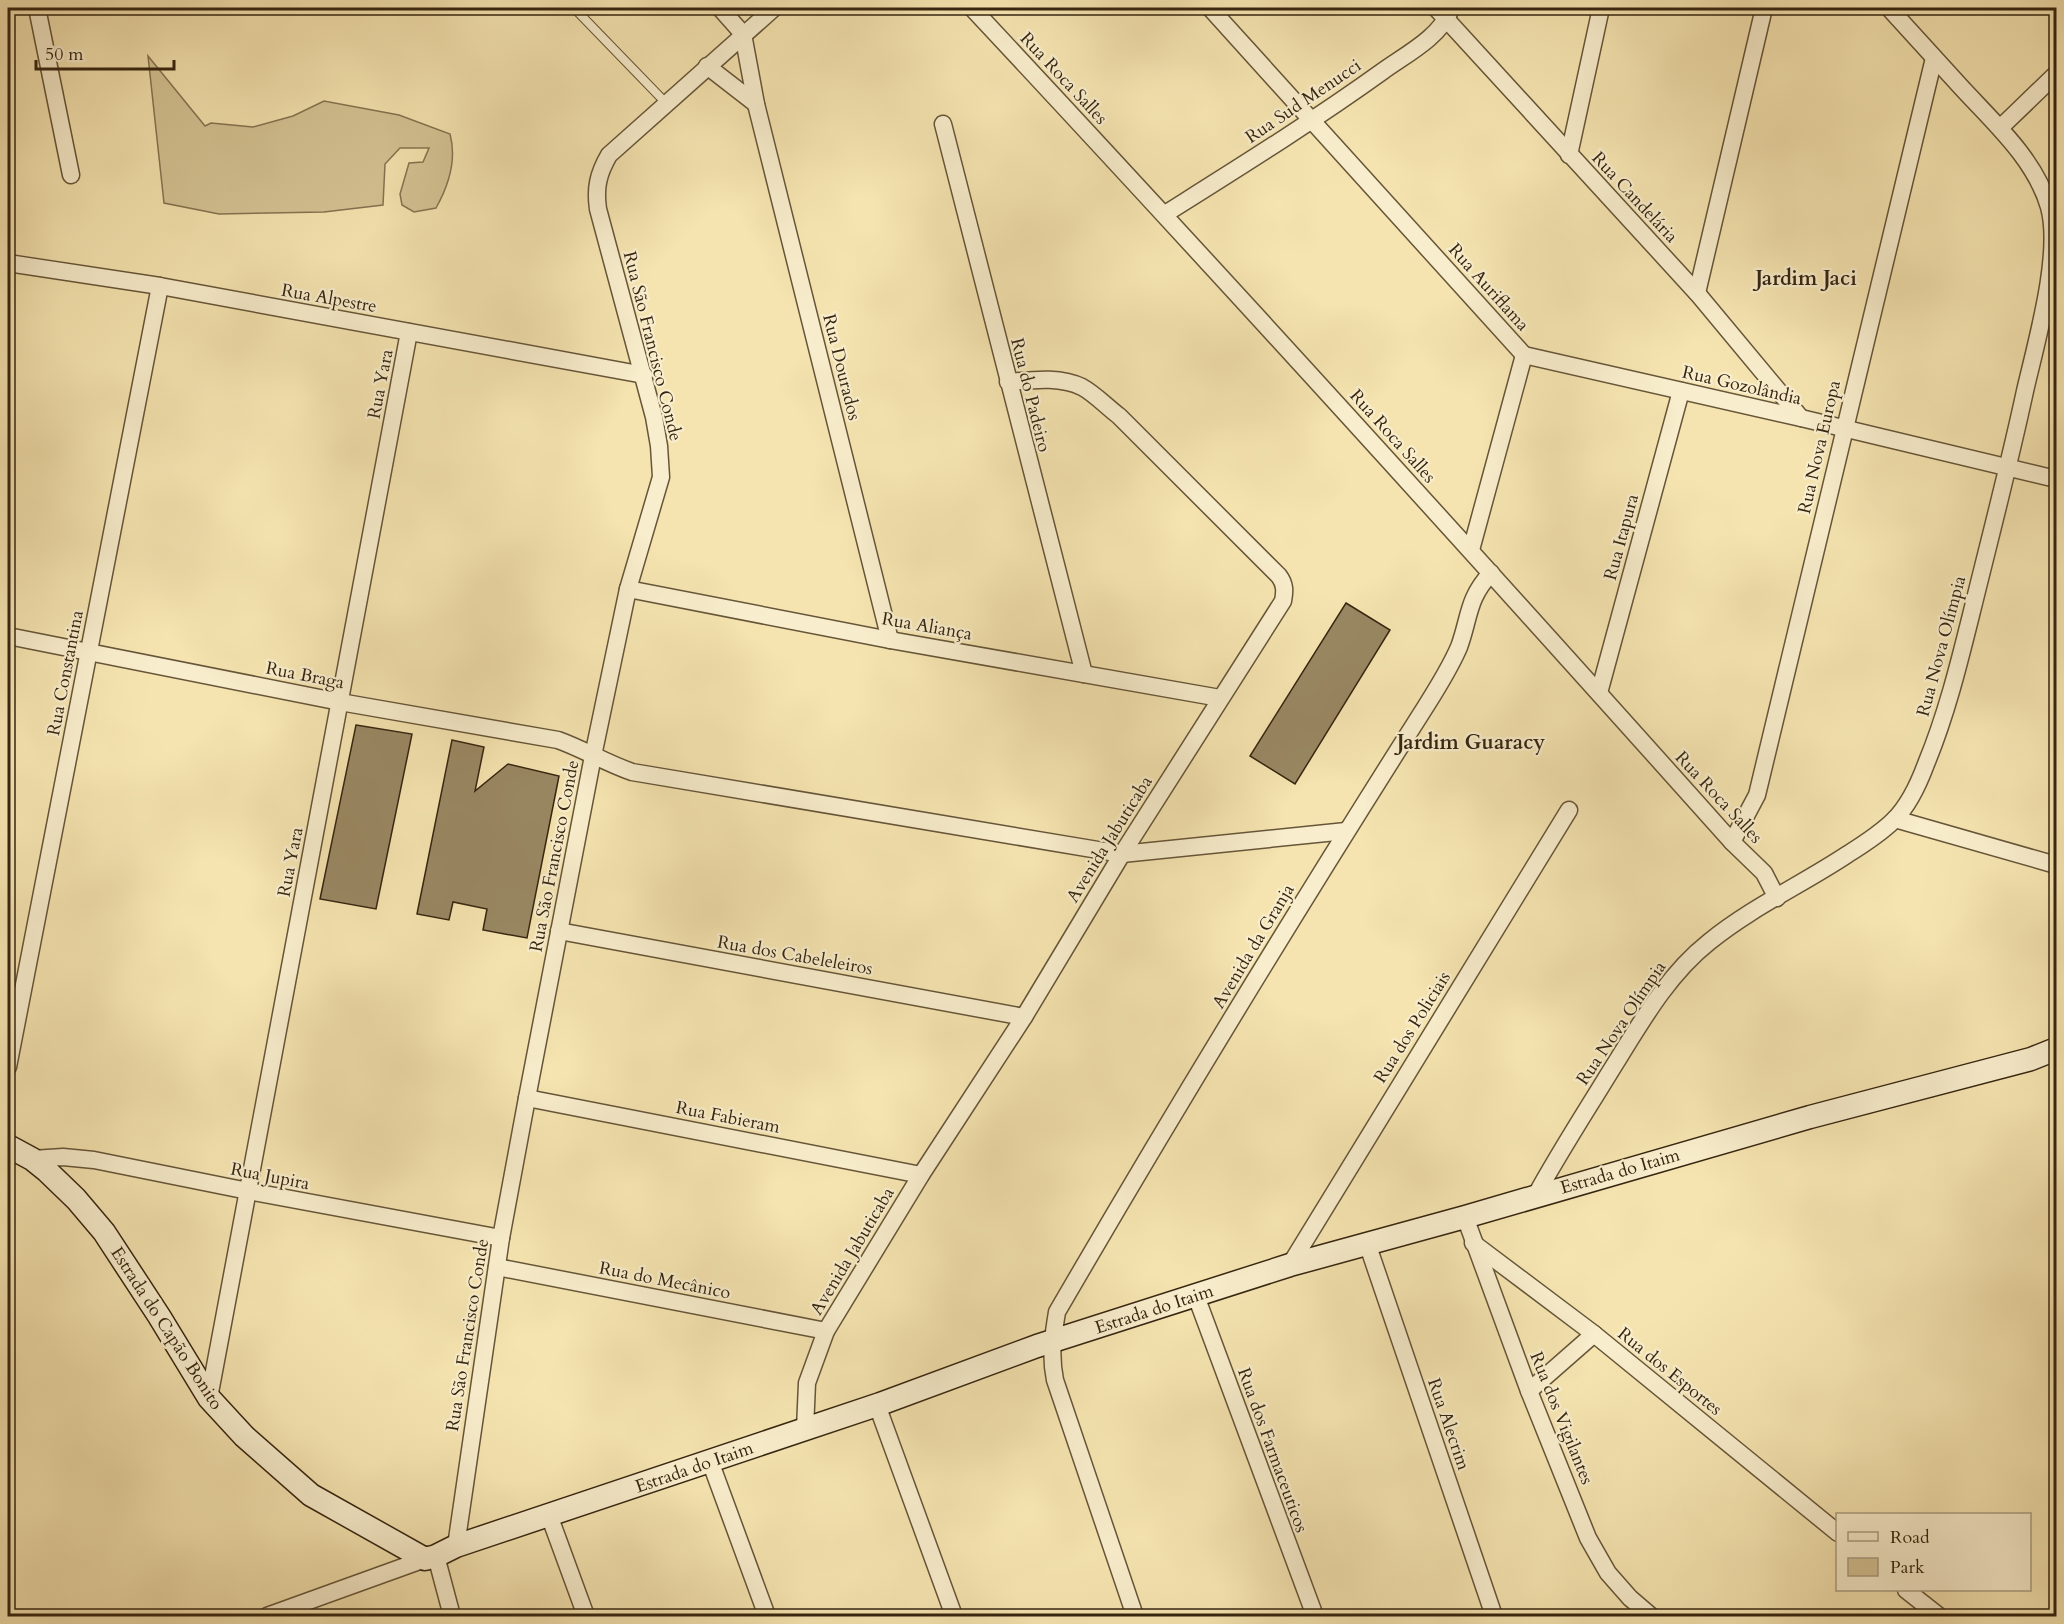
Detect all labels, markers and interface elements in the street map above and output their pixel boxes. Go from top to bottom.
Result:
street label: Rua Roca Salles [1014,27,1113,130]
scale bar [36,33,174,71]
text: 50 m [45,42,84,67]
street label: Rua Sud Menucci [1240,53,1366,150]
street label: Rua Candelária [1586,146,1684,249]
street label: Rua Auriflama [1442,238,1535,337]
street label: Rua São Francisco Conde [617,249,688,444]
district label: Jardim Jaci [1752,264,1857,293]
street label: Rua Alpestre [279,278,379,319]
street label: Rua Dourados [816,311,867,423]
street label: Rua do Padeiro [1004,336,1057,455]
street label: Rua Yara [361,347,400,421]
street label: Rua Gozolândia [1680,360,1804,411]
street label: Rua Nova Europa [1792,378,1847,516]
street label: Rua Roca Salles [1344,384,1441,489]
street label: Rua Itapura [1598,491,1645,583]
street label: Rua Nova Olímpia [1911,573,1972,719]
street label: Rua Aliança [880,606,974,647]
street label: Rua Constantina [41,608,90,738]
street label: Rua Braga [264,656,346,695]
district label: Jardim Guaracy [1394,728,1545,757]
street label: Rua Roca Salles [1669,746,1768,849]
street label: Rua São Francisco Conde [524,758,585,954]
street label: Avenida Jabuticaba [1060,771,1159,907]
street label: Rua Yara [271,825,310,899]
street label: Avenida da Granja [1206,879,1301,1013]
street label: Rua dos Cabeleleiros [715,930,875,981]
street label: Rua Nova Olímpia [1571,956,1672,1090]
street label: Rua dos Policiais [1368,967,1457,1088]
street label: Rua Fabieram [674,1095,783,1140]
street label: Estrada do Itaim [1557,1142,1684,1201]
street label: Rua Jupira [228,1157,312,1196]
street label: Avenida Jabuticaba [804,1182,901,1320]
street label: Rua São Francisco Conde [440,1237,495,1433]
street label: Estrada do Capão Bonito [104,1242,229,1415]
street label: Rua do Mecânico [597,1255,733,1306]
street label: Estrada do Itaim [1092,1278,1217,1340]
street label: Rua dos Esportes [1612,1321,1727,1421]
street label: Rua dos Vigilantes [1524,1348,1600,1488]
street label: Rua dos Farmaceuticos [1231,1364,1314,1536]
street label: Rua Alecrim [1421,1375,1476,1474]
street label: Estrada do Itaim [632,1435,757,1499]
legend [1836,1513,2031,1591]
text: Road [1890,1525,1930,1550]
text: Park [1890,1555,1925,1580]

